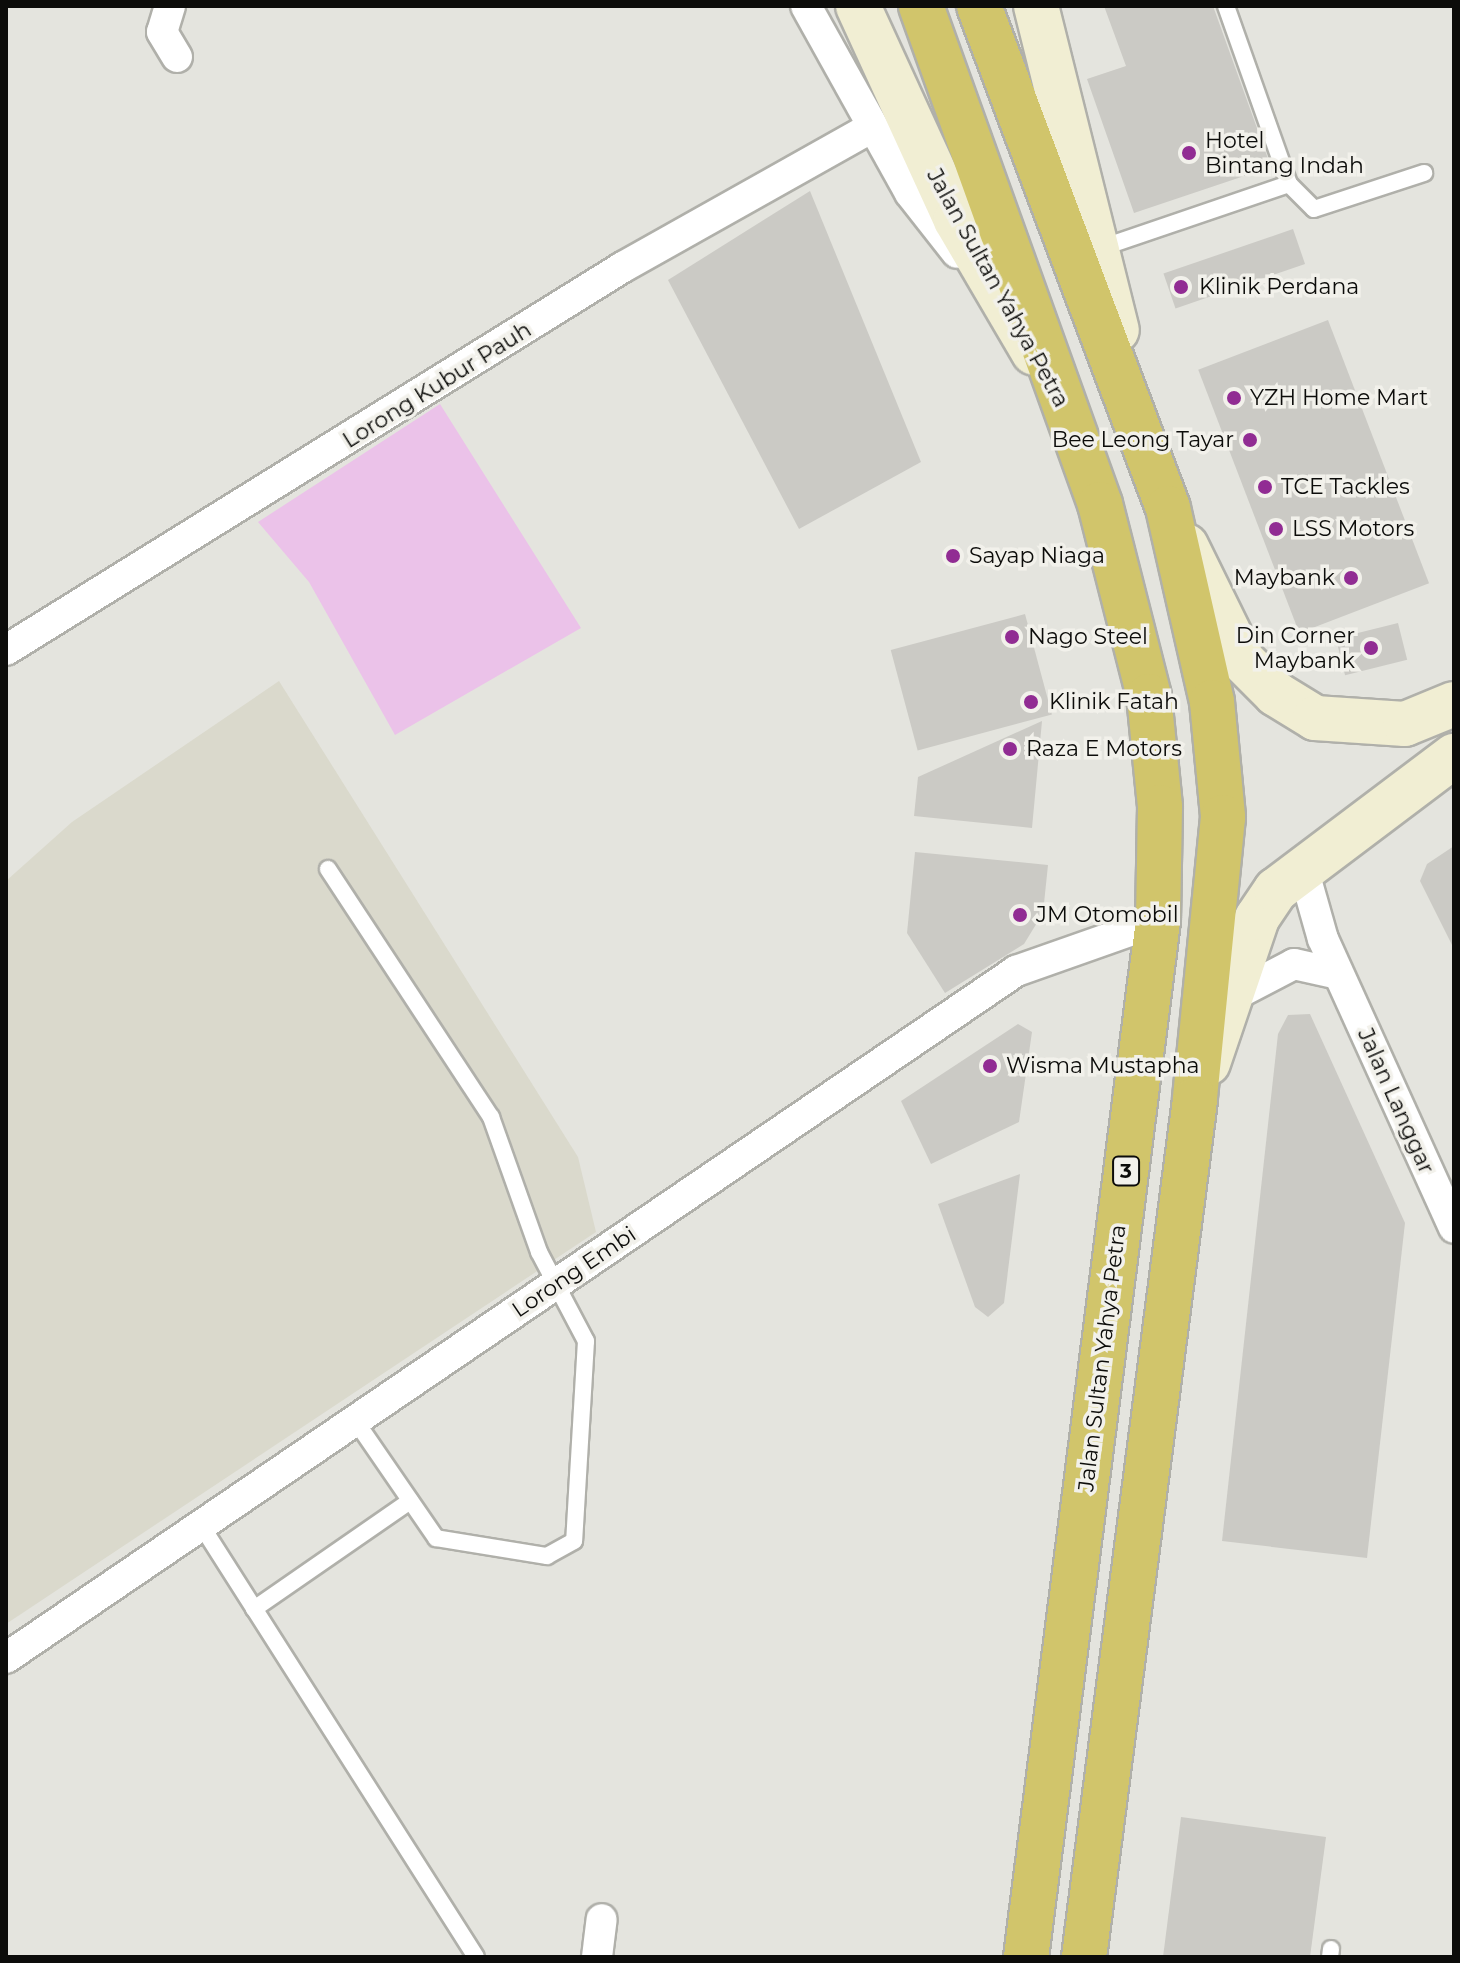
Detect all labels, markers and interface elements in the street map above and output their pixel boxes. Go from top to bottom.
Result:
place label: Hotel Bintang Indah [1205,127,1364,178]
marker: Hotel Bintang Indah [1180,144,1198,162]
street label: Jalan Sultan Yahya Petra [921,164,1075,412]
place label: Klinik Perdana [1199,274,1359,300]
marker: Klinik Perdana [1170,276,1192,298]
street label: Lorong Kubur Pauh [338,316,536,454]
place label: YZH Home Mart [1250,385,1428,411]
marker: YZH Home Mart [1225,389,1243,407]
place label: Bee Leong Tayar [1052,427,1234,453]
marker: Bee Leong Tayar [1241,431,1259,449]
place label: TCE Tackles [1281,474,1410,500]
marker: TCE Tackles [1256,478,1274,496]
place label: LSS Motors [1292,516,1414,542]
marker: LSS Motors [1267,520,1285,538]
place label: Sayap Niaga [969,543,1105,569]
marker: Sayap Niaga [944,547,962,565]
place label: Maybank [1234,565,1335,591]
marker: Maybank [1342,569,1360,587]
place label: Din Corner Maybank [1236,622,1355,674]
place label: Nago Steel [1028,624,1148,650]
marker: Nago Steel [1003,628,1021,646]
marker: Din Corner Maybank [1362,639,1380,657]
place label: Klinik Fatah [1049,689,1179,715]
marker: Klinik Fatah [1020,691,1042,713]
place label: Raza E Motors [1026,736,1182,762]
marker: Raza E Motors [1001,740,1019,758]
place label: JM Otomobil [1036,902,1179,928]
marker: JM Otomobil [1011,906,1029,924]
street label: Jalan Langgar [1352,1024,1440,1178]
place label: Wisma Mustapha [1006,1053,1200,1079]
marker: Wisma Mustapha [981,1057,999,1075]
road number: 3 [1112,1155,1140,1187]
street label: Lorong Embi [507,1221,641,1323]
street label: Jalan Sultan Yahya Petra [1073,1223,1131,1493]

